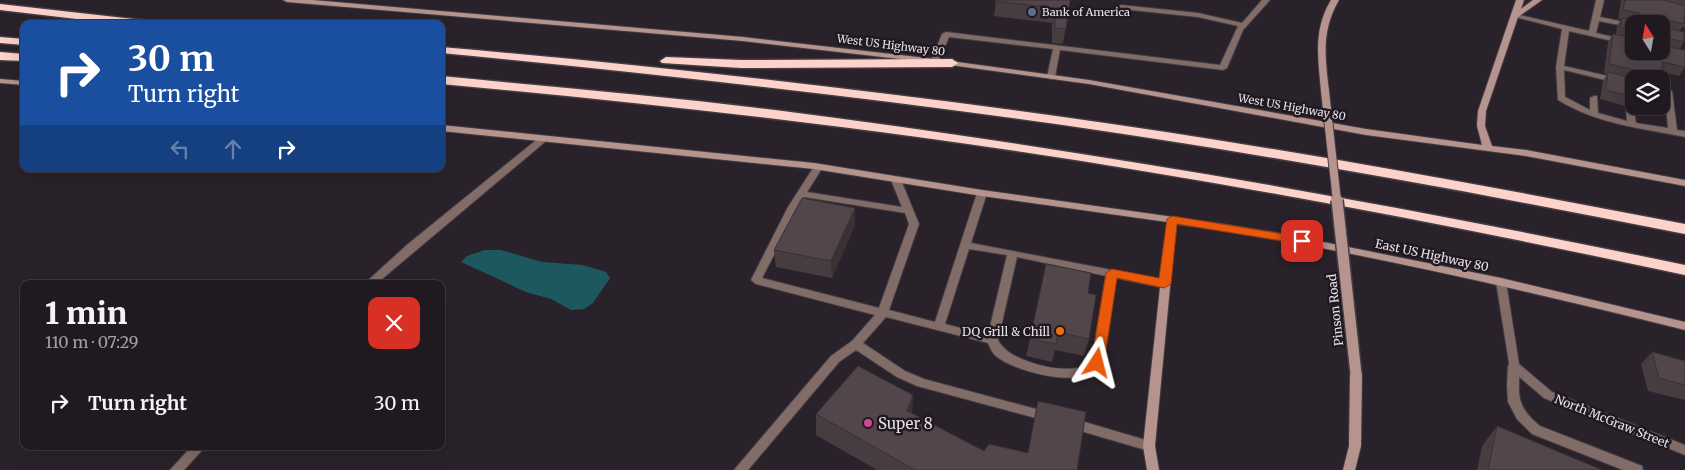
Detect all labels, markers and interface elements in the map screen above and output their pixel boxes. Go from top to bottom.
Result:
place label: Bank of America [1042,5,1130,19]
marker: Bank of America [1026,6,1038,18]
north arrow [1625,15,1670,60]
map controls [1625,15,1670,115]
street label: West US Highway 80 [835,31,946,59]
text: 30 m [128,37,214,81]
icon: right [45,40,110,105]
button: layers [1625,70,1670,115]
text: Turn right [128,80,239,108]
street label: West US Highway 80 [1236,90,1347,123]
icon: left [166,135,194,163]
icon: ahead [219,135,247,163]
icon: right [272,135,300,163]
pin [1281,220,1323,262]
icon: arrive [1288,227,1316,255]
street label: East US Highway 80 [1374,236,1490,274]
street label: Pinson Road [1324,273,1346,347]
text: 1 min [45,294,127,332]
button: close [368,297,420,349]
place label: DQ Grill & Chill [962,324,1050,339]
marker: DQ Grill & Chill [1054,325,1066,337]
text: 110 m · 07:29 [45,332,138,352]
position arrow [1070,336,1122,388]
icon: right [45,389,73,417]
text: Turn right [88,391,187,415]
text: 30 m [374,391,420,415]
street label: North McGraw Street [1553,391,1672,451]
place label: Super 8 [878,414,933,433]
marker: Super 8 [862,417,874,429]

